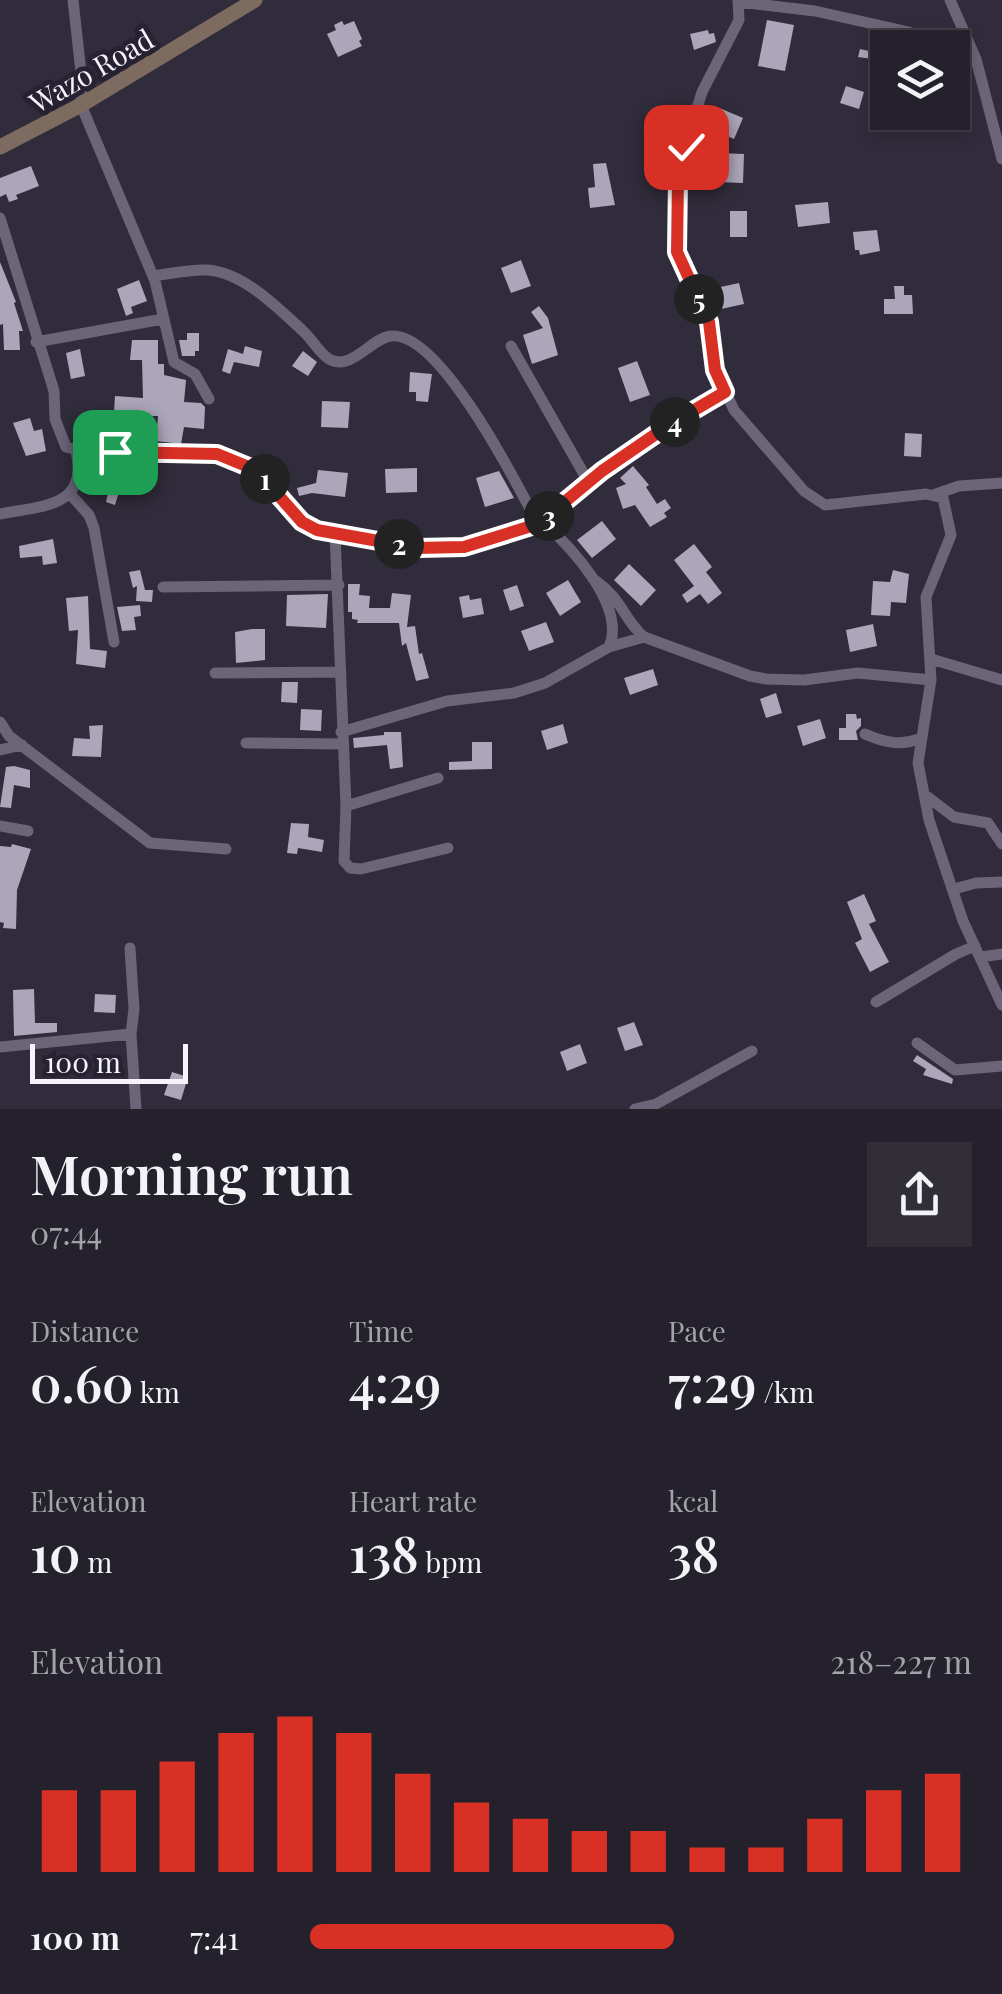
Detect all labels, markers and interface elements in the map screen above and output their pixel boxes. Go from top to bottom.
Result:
street label: Wazo Road [21,20,160,121]
map controls [870,30,970,130]
button: layers [870,30,970,130]
pin [644,105,729,190]
icon: check [659,120,714,175]
pin: 5 [674,274,724,324]
text: 5 [693,280,705,317]
pin: 4 [650,397,700,447]
text: 4 [668,403,682,440]
pin [73,410,158,495]
icon: arrive [88,425,143,480]
pin: 1 [240,454,290,504]
text: 1 [260,460,270,497]
pin: 3 [524,491,574,541]
text: 3 [542,497,556,534]
pin: 2 [374,519,424,569]
text: 2 [392,525,406,562]
scale bar [30,1039,188,1084]
text: 100 m [45,1043,121,1080]
text: Morning run [30,1135,353,1209]
button: share [867,1142,972,1247]
text: 07:44 [30,1210,102,1253]
text: Distance [30,1312,139,1349]
text: Time [349,1312,414,1349]
text: Pace [668,1312,726,1349]
text: 0.60 [30,1349,134,1416]
text: 4:29 [349,1349,441,1416]
text: 7:29 [668,1349,756,1416]
text: km [134,1373,180,1410]
text: /km [756,1373,814,1410]
text: Elevation [30,1482,146,1519]
text: Heart rate [349,1482,477,1519]
text: kcal [668,1482,718,1519]
text: 10 [30,1519,80,1586]
text: 138 [349,1519,419,1586]
text: 38 [668,1519,719,1586]
text: m [80,1543,112,1580]
text: bpm [419,1543,482,1580]
text: Elevation [30,1639,163,1682]
text: 218–227 m [830,1639,972,1682]
text: 100 m [30,1915,120,1958]
text: 7:41 [190,1915,239,1958]

